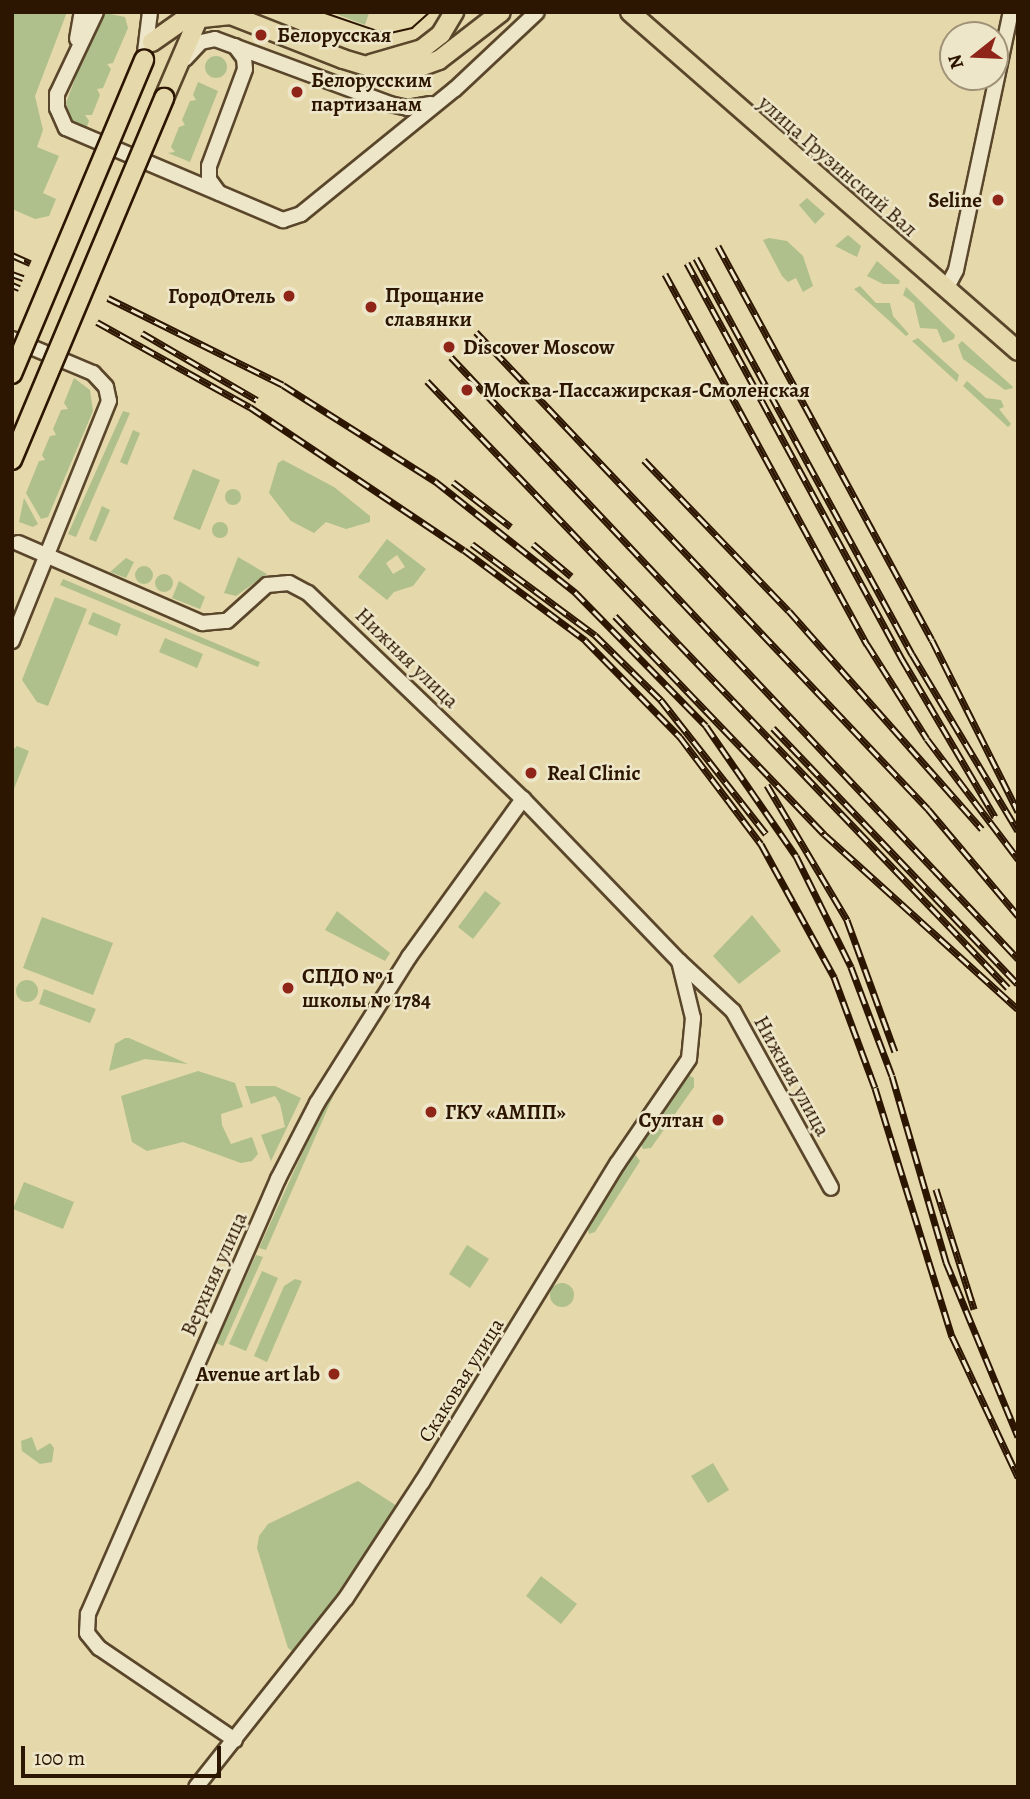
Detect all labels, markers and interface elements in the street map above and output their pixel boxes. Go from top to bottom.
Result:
north arrow [939,21,1009,91]
place label: Белорусская [277,22,391,48]
marker: Белорусская [251,25,271,45]
text: N [941,51,970,72]
place label: Белорусским партизанам [311,67,432,117]
marker: Белорусским партизанам [289,84,305,100]
street label: улица Грузинский Вал [753,90,923,242]
place label: Seline [928,187,982,213]
marker: Seline [988,190,1008,210]
place label: Прощание славянки [385,282,484,332]
place label: ГородОтель [168,283,275,309]
marker: ГородОтель [281,288,297,304]
marker: Прощание славянки [363,299,379,315]
place label: Discover Moscow [463,334,614,360]
marker: Discover Moscow [441,339,457,355]
place label: Москва-Пассажирская-Смоленская [483,377,810,403]
marker: Москва-Пассажирская-Смоленская [457,380,477,400]
street label: Нижняя улица [350,602,464,714]
place label: Real Clinic [547,760,641,786]
marker: Real Clinic [521,763,541,783]
place label: СПДО № 1 школы № 1784 [302,963,431,1013]
marker: СПДО № 1 школы № 1784 [280,980,296,996]
street label: Нижняя улица [748,1011,836,1141]
place label: ГКУ «АМПП» [445,1099,566,1125]
marker: ГКУ «АМПП» [423,1104,439,1120]
place label: Султан [638,1107,704,1133]
marker: Султан [710,1112,726,1128]
street label: Верхняя улица [175,1208,253,1340]
street label: Скаковая улица [413,1313,509,1447]
place label: Avenue art lab [196,1361,320,1387]
marker: Avenue art lab [326,1366,342,1382]
scale bar [24,1732,224,1776]
text: 100 m [34,1744,85,1772]

